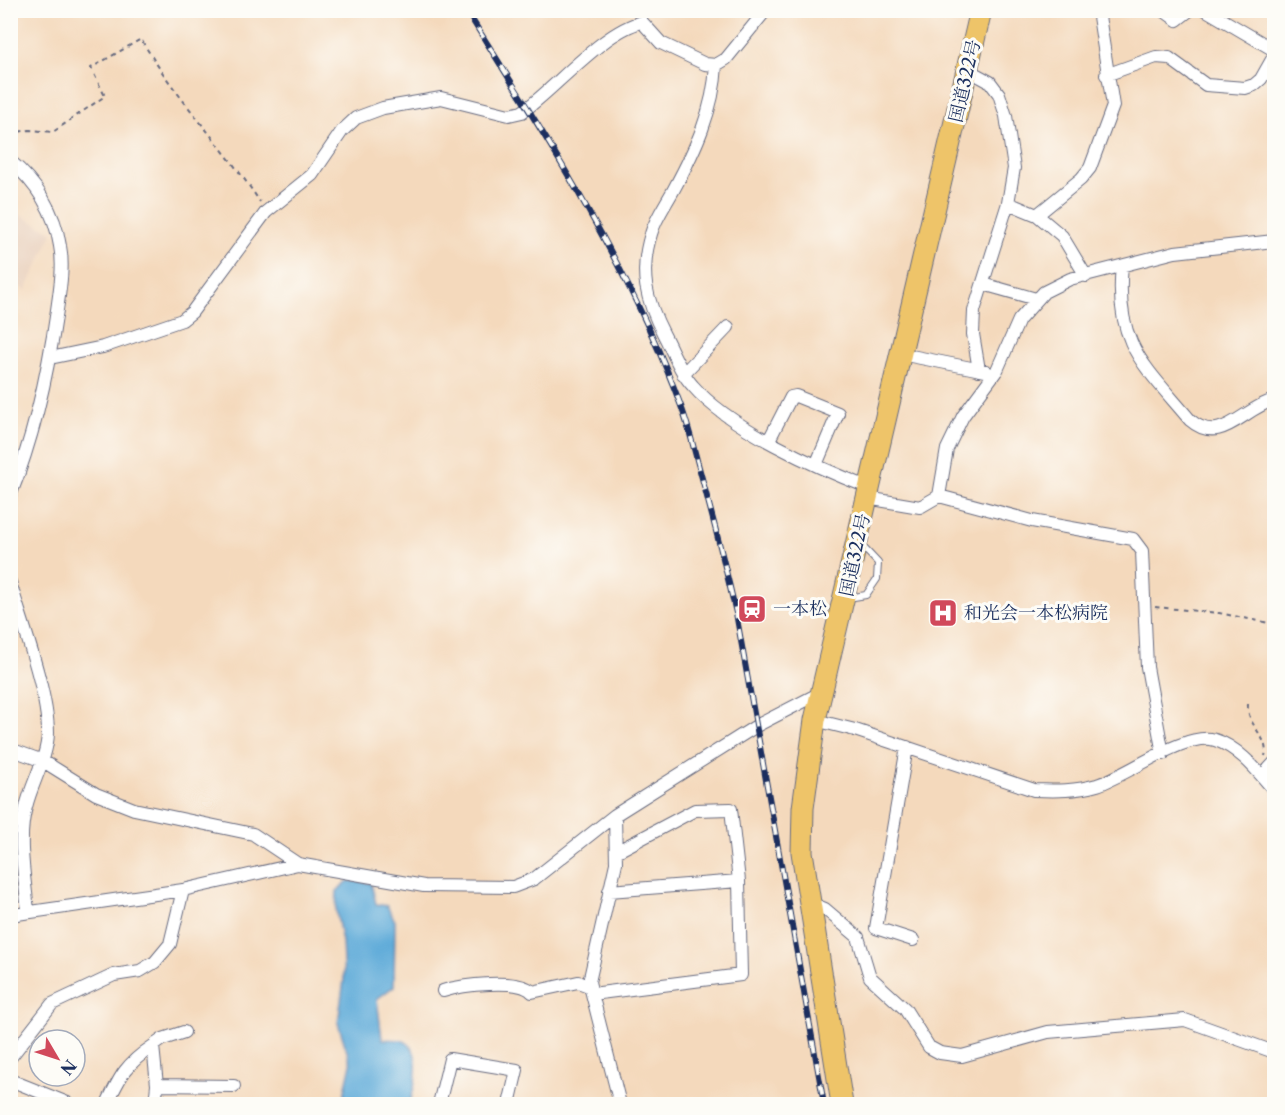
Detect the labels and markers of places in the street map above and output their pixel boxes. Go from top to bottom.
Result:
station icon: 一本松 [736,593,768,625]
hospital icon: 和光会一本松病院 [927,597,959,629]
place label: 一本松 [773,598,827,620]
place label: 和光会一本松病院 [964,602,1108,624]

